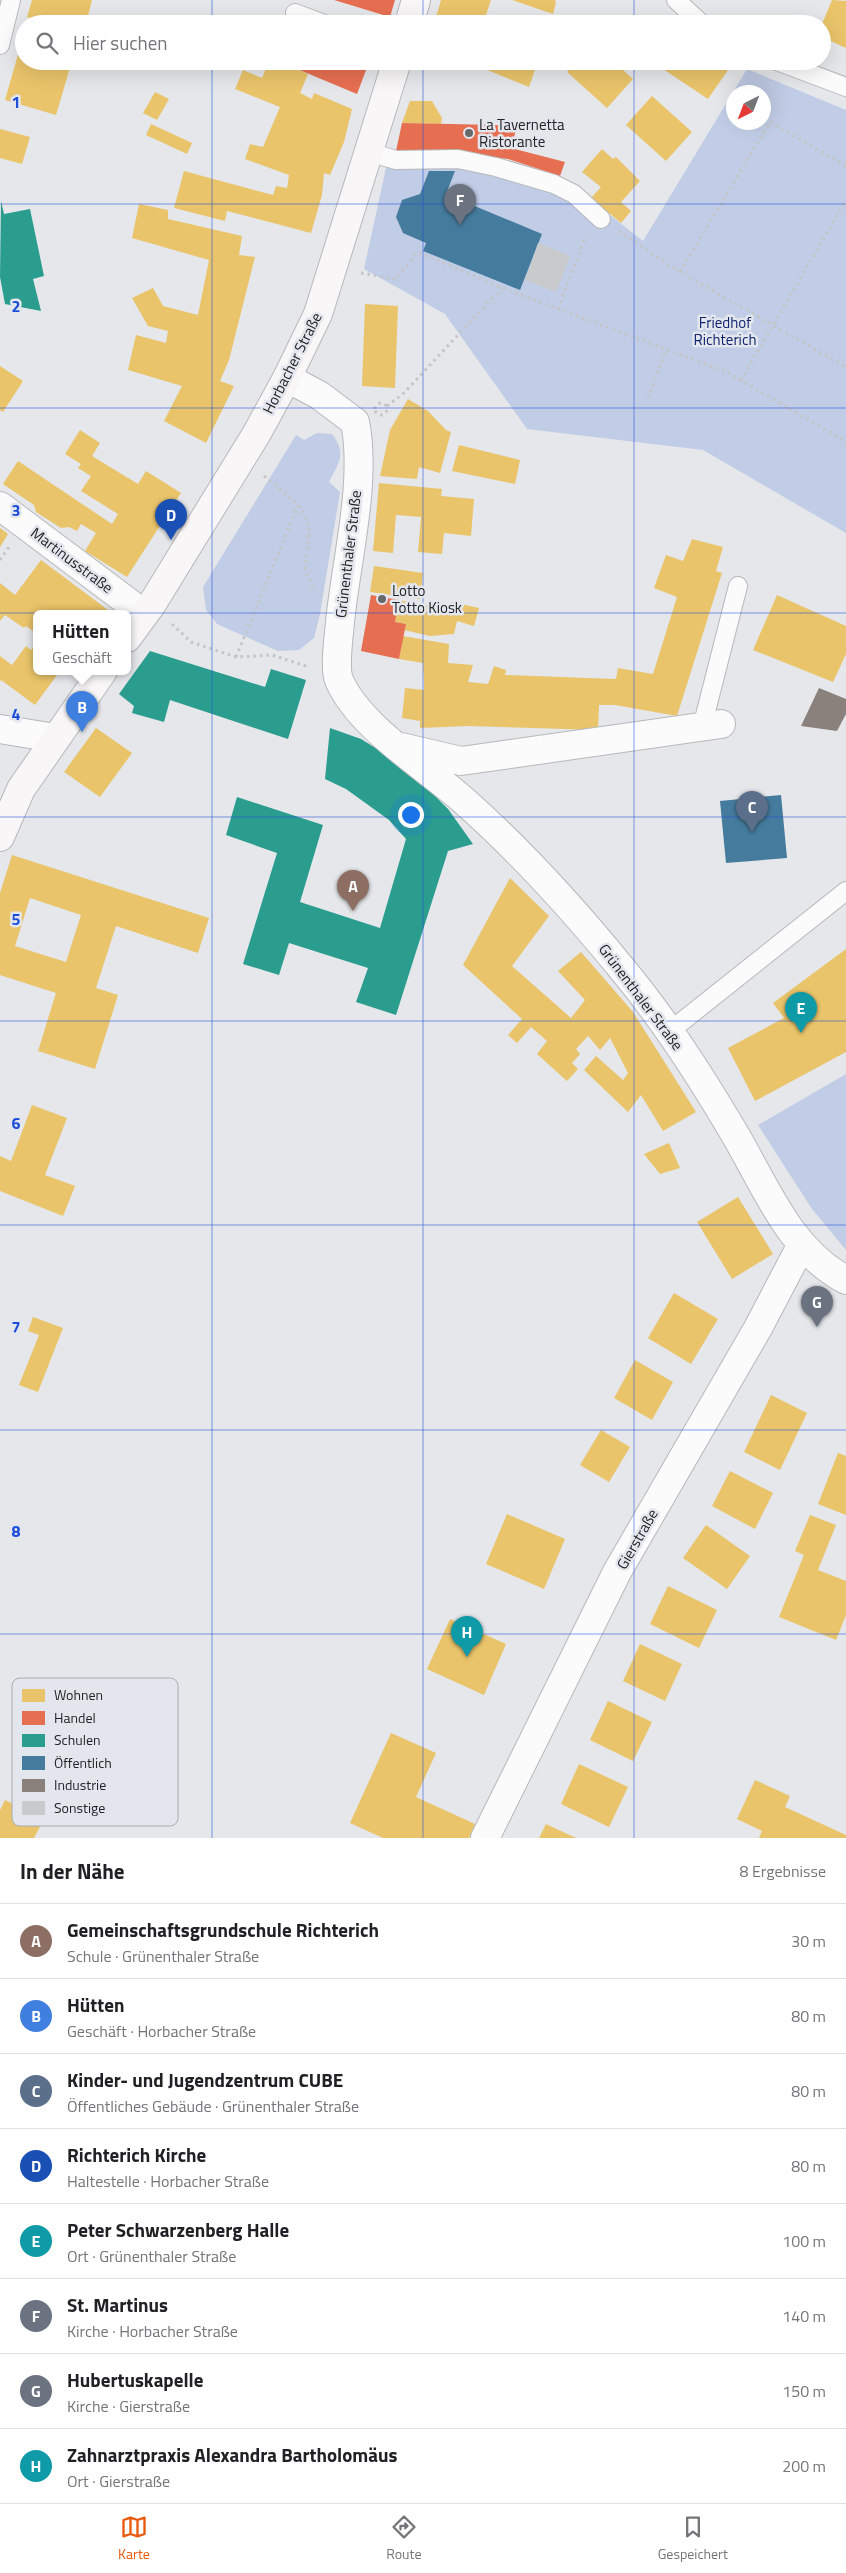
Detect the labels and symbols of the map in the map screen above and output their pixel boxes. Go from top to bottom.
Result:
north arrow [726,85,771,130]
text: 1 [12,90,20,114]
place label: La Tavernetta Ristorante [479,113,565,153]
marker: La Tavernetta Ristorante [463,127,475,139]
pin: F [444,184,476,225]
text: 2 [12,294,20,318]
street label: Horbacher Straße [256,308,328,418]
park label: Friedhof Richterich [694,311,757,351]
street label: Grünenthaler Straße [329,489,367,619]
text: 3 [12,498,20,522]
pin: D [155,499,187,540]
street label: Martinusstraße [26,521,118,599]
place label: Lotto Totto Kiosk [392,579,462,619]
marker: Lotto Totto Kiosk [376,593,388,605]
pin: B [66,691,98,732]
text: 4 [12,702,21,726]
pin: C [736,791,768,832]
your location [398,802,424,828]
pin: A [337,870,369,911]
text: 5 [12,907,21,931]
street label: Grünenthaler Straße [593,939,689,1055]
pin: E [785,992,817,1033]
text: 6 [12,1111,21,1135]
pin: G [801,1286,833,1327]
text: 7 [12,1315,20,1339]
street label: Gierstraße [610,1504,664,1574]
text: 8 [12,1519,21,1543]
pin: H [451,1616,483,1657]
legend [12,1678,178,1826]
text: Wohnen [54,1684,103,1705]
text: Handel [54,1707,96,1728]
text: Schulen [54,1729,100,1750]
text: Öffentlich [54,1752,112,1773]
text: Industrie [54,1774,106,1795]
text: Sonstige [54,1797,105,1818]

